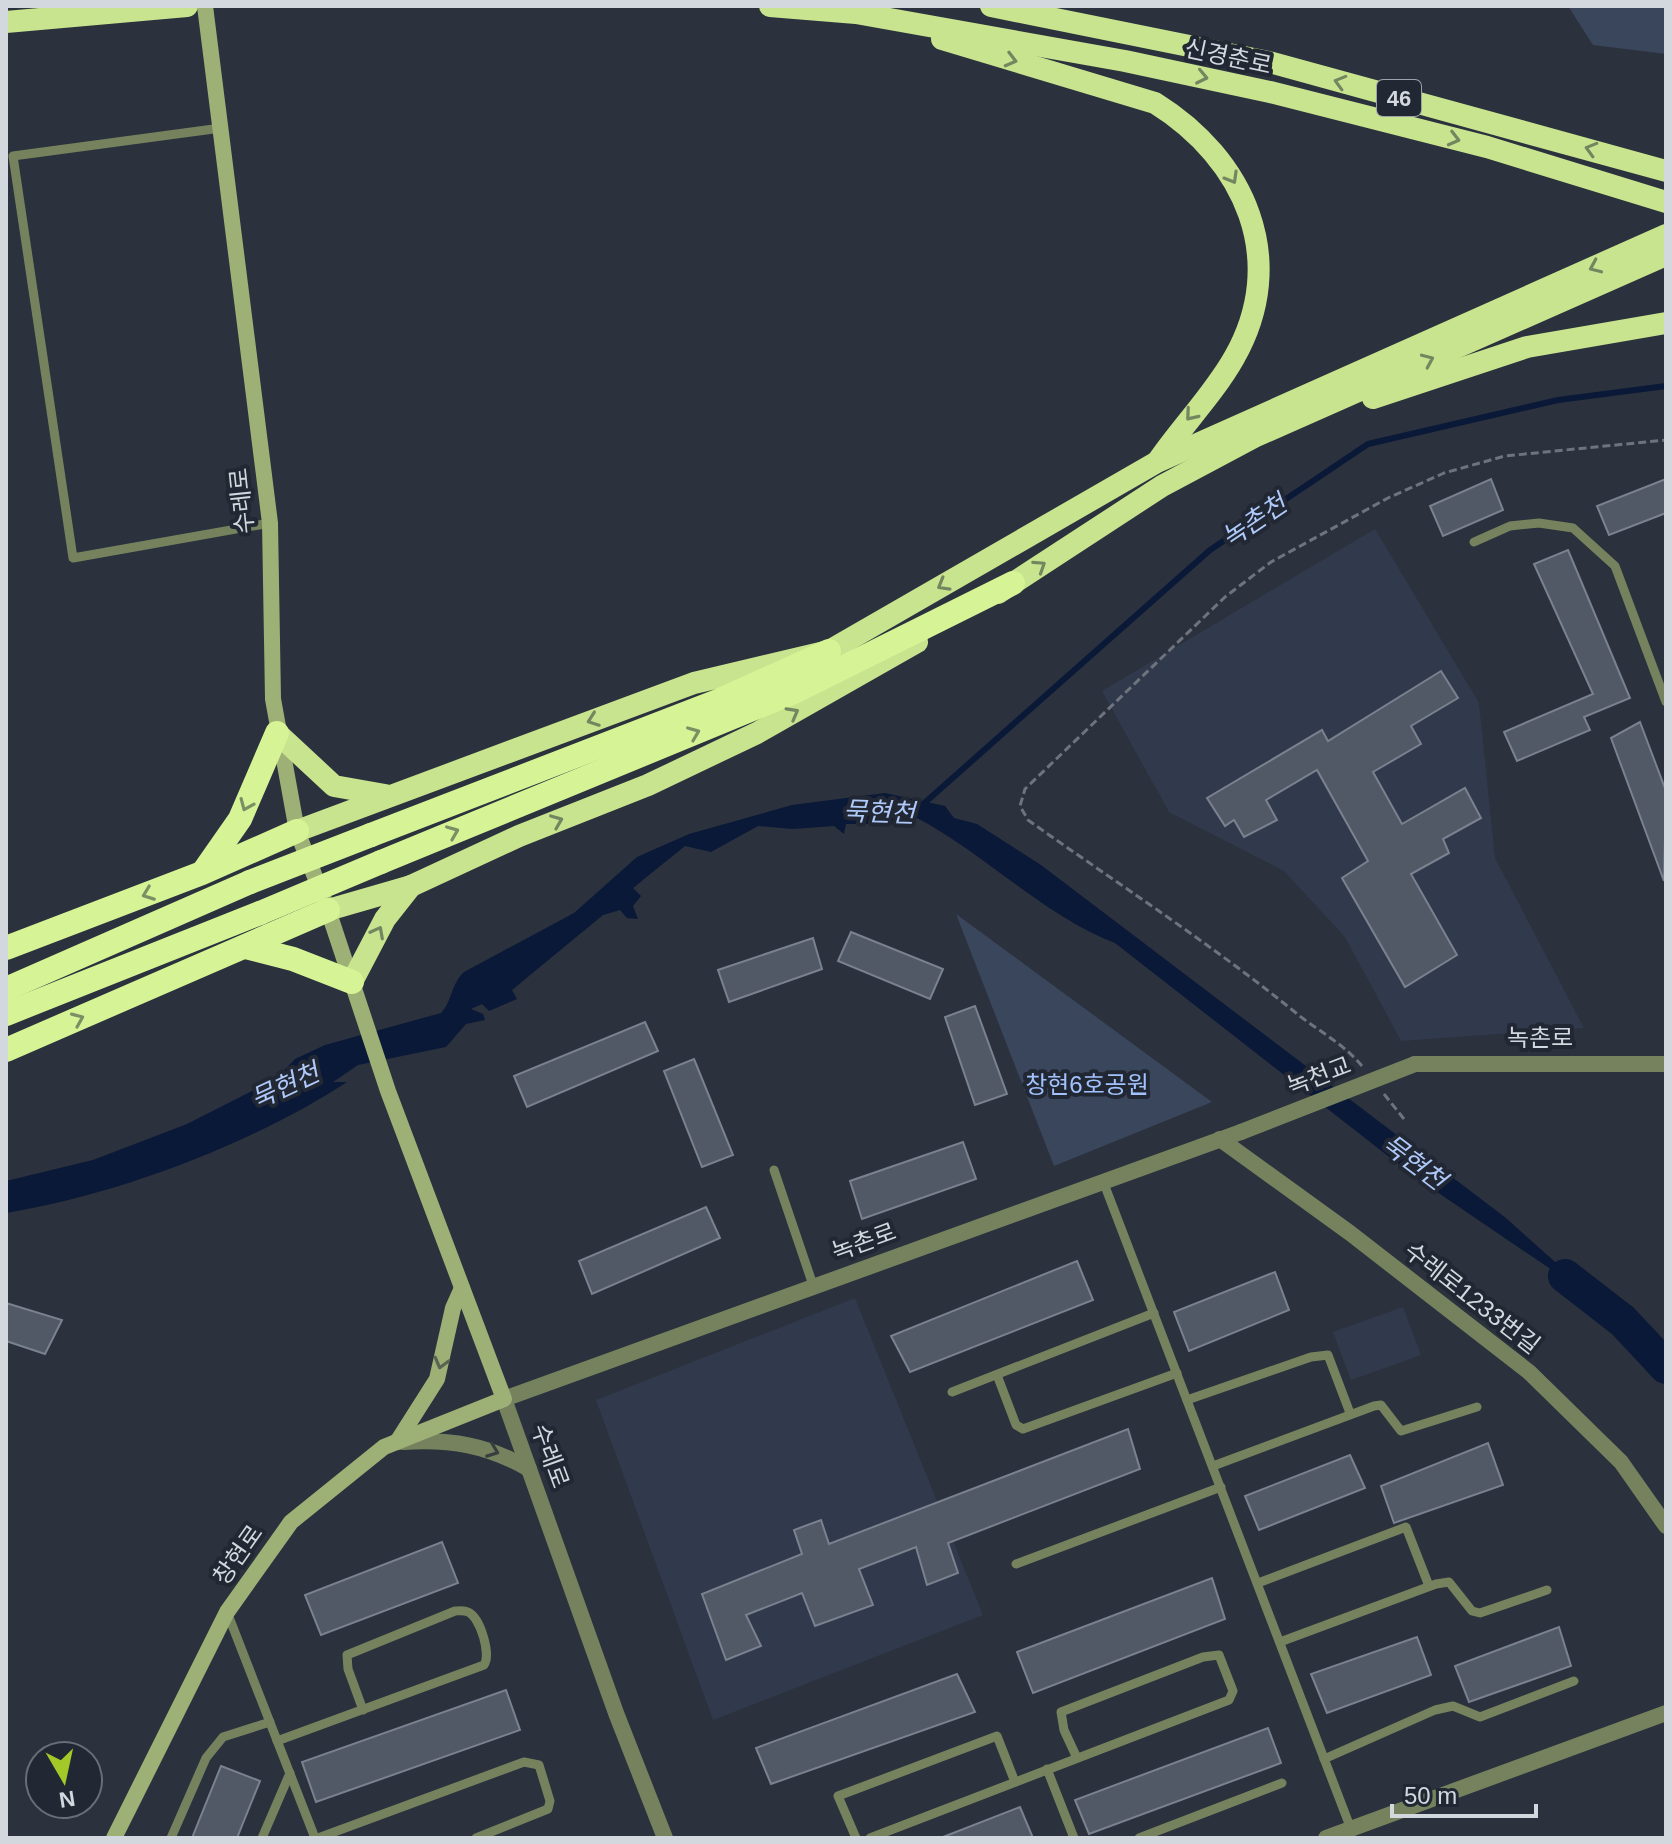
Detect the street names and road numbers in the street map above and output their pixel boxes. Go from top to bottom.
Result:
street label: 신경춘로 [1182,34,1274,79]
road number: 46 [1377,80,1421,116]
street label: 수레로 [225,467,258,535]
street label: 녹촌로 [1507,1024,1573,1051]
street label: 녹천교 [1283,1051,1355,1100]
street label: 녹촌로 [828,1218,900,1266]
street label: 수레로1233번길 [1399,1237,1545,1359]
street label: 수레로 [526,1420,574,1492]
street label: 창현로 [208,1520,268,1590]

